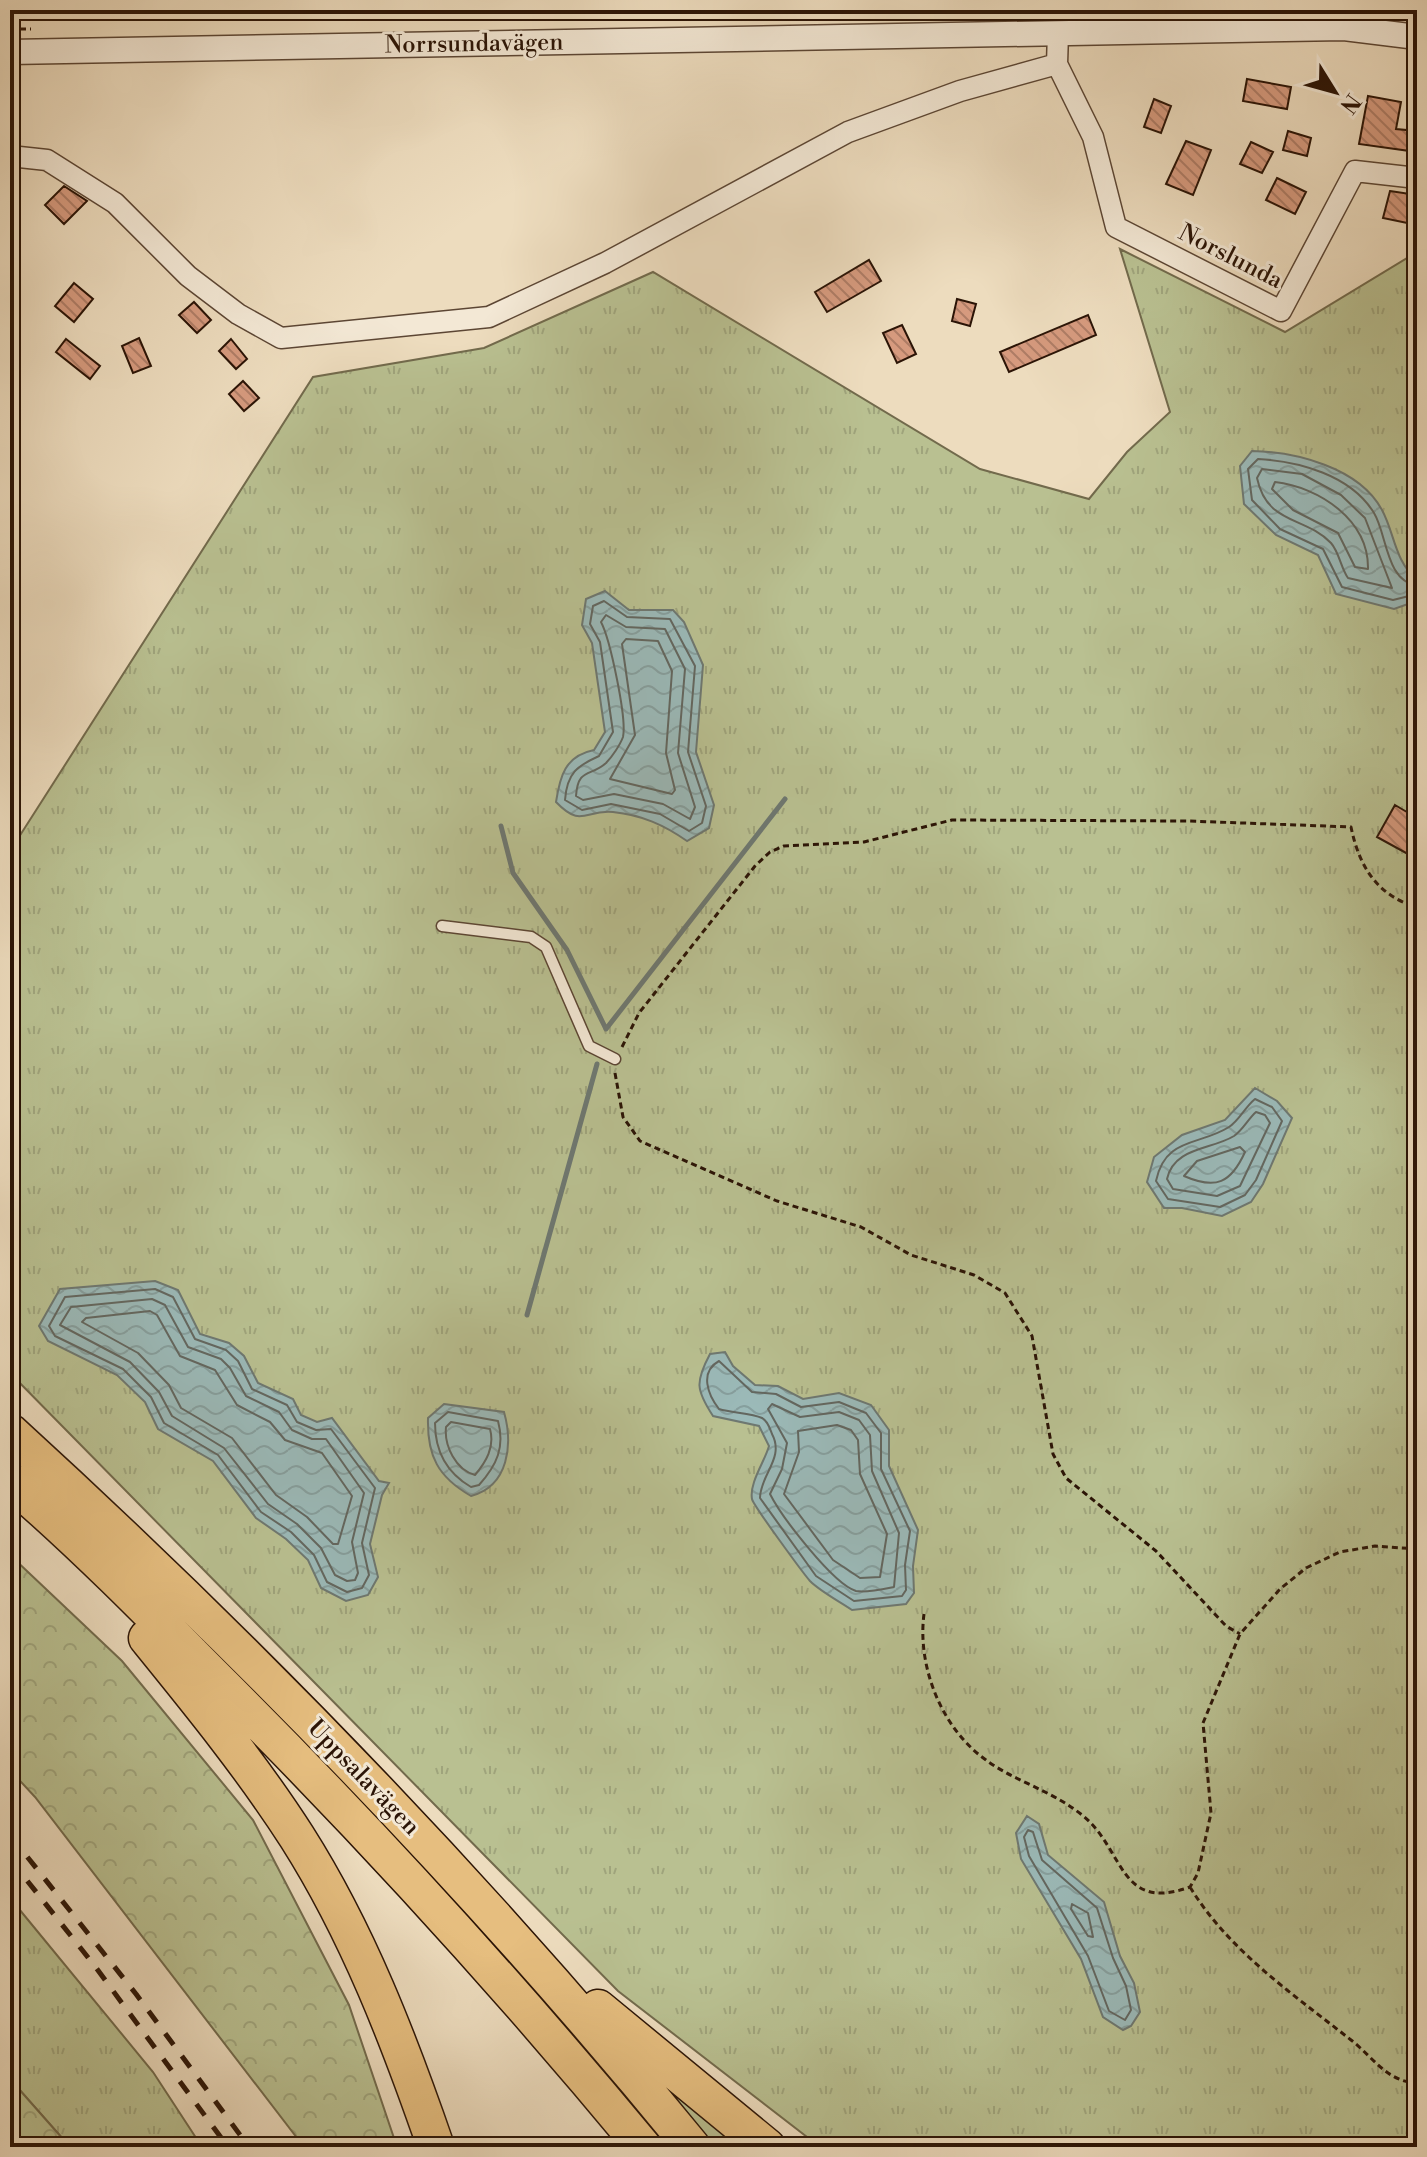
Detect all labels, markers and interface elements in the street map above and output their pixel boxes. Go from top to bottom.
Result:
street label: Norrsundavägen [384,27,564,61]
north arrow [1295,52,1375,132]
text: N [1333,88,1366,119]
street label: Norslunda [1173,218,1288,296]
street label: Uppsalavägen [301,1714,426,1842]

